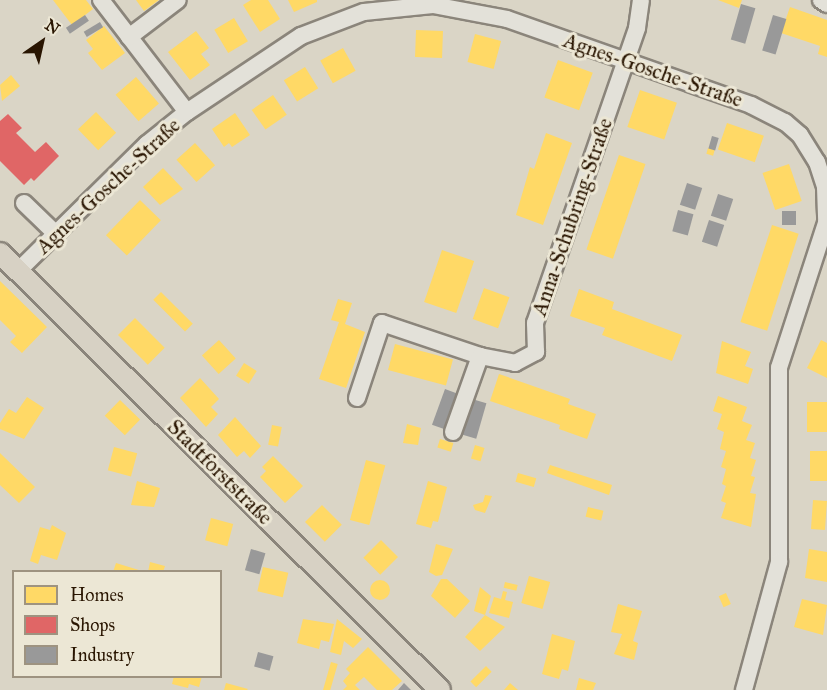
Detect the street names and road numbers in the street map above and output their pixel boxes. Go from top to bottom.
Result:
street label: Agnes-Gosche-Straße [560,28,746,112]
street label: Agnes-Gosche-Straße [31,113,185,259]
street label: Anna-Schubring-Straße [526,115,618,319]
street label: Stadtforststraße [162,414,278,530]

